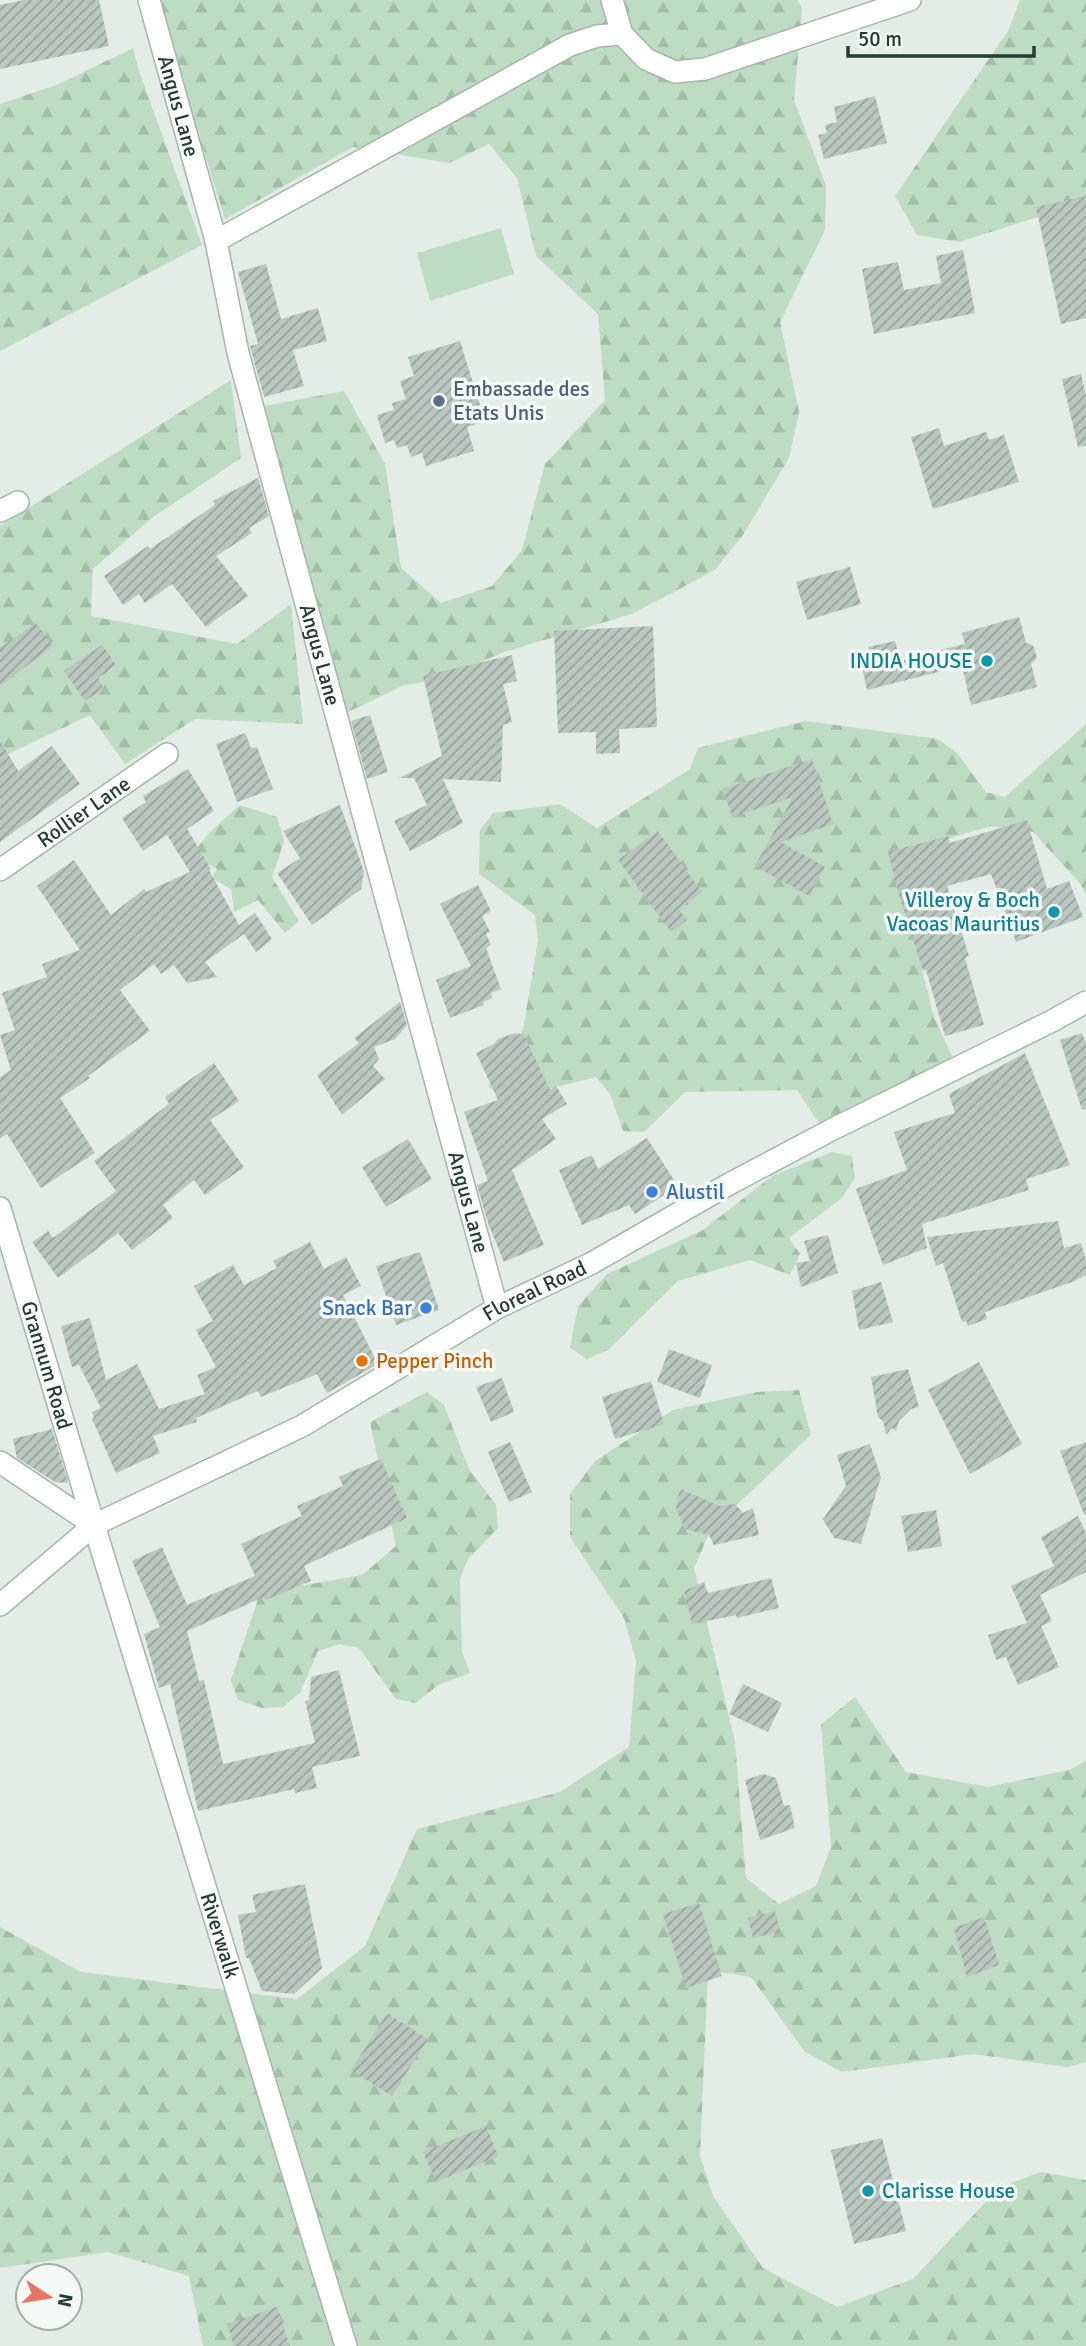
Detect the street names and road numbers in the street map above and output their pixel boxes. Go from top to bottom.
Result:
street label: Angus Lane [152,52,205,160]
street label: Angus Lane [294,601,346,708]
street label: Rollier Lane [32,771,135,853]
street label: Angus Lane [442,1148,494,1256]
street label: Floreal Road [478,1255,591,1327]
street label: Grannum Road [15,1298,78,1432]
street label: Riverwalk [195,1889,246,1982]

